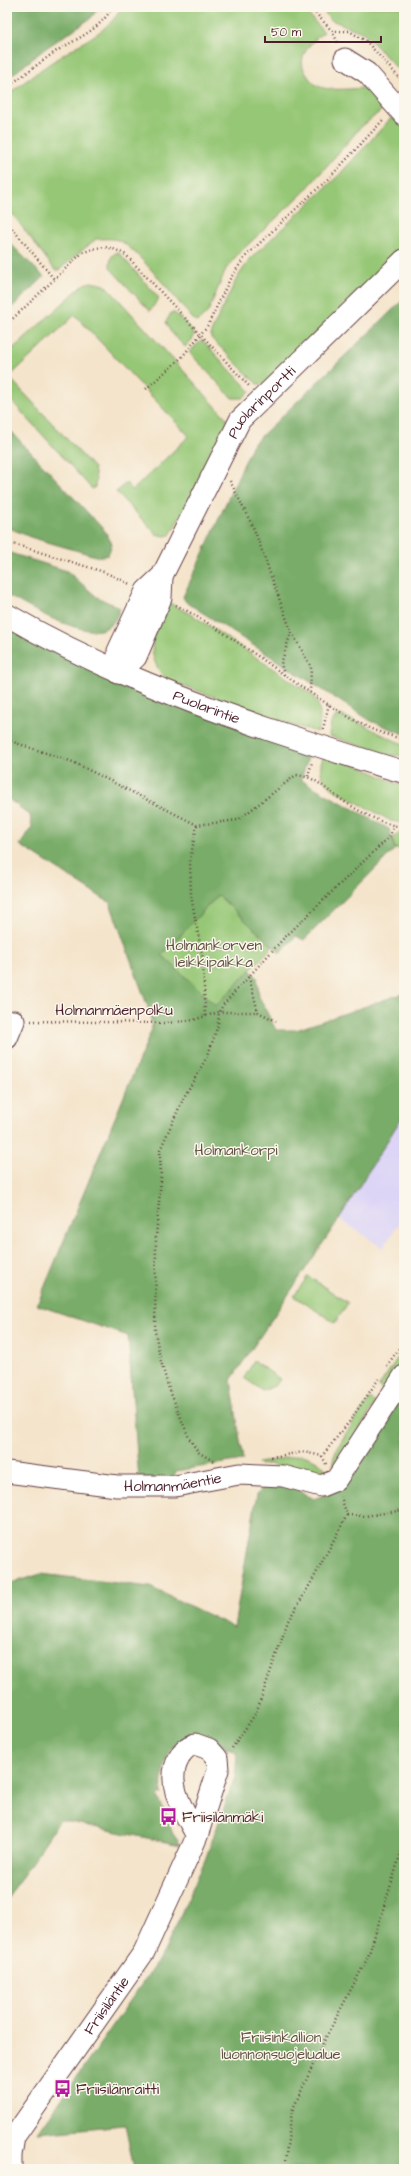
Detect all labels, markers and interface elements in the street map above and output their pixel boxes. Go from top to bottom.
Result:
scale bar [265,18,381,44]
text: 50 m [271,24,302,41]
street label: Puolarinportti [222,361,301,442]
street label: Puolarintie [170,685,243,729]
park label: Holmankorven leikkipaikka [166,935,262,973]
street label: Holmanmäenpolku [55,1000,173,1021]
park label: Holmankorpi [194,1140,278,1161]
street label: Holmanmäentie [124,1467,223,1498]
bus stop icon: Friisilänmäki [159,1807,179,1827]
place label: Friisilänmäki [182,1807,264,1828]
street label: Friisiläntie [79,1972,135,2039]
park label: Friisinkallion luonnonsuojelualue [221,2027,341,2065]
bus stop icon: Friisilänraitti [53,2079,73,2099]
place label: Friisilänraitti [76,2079,160,2100]

